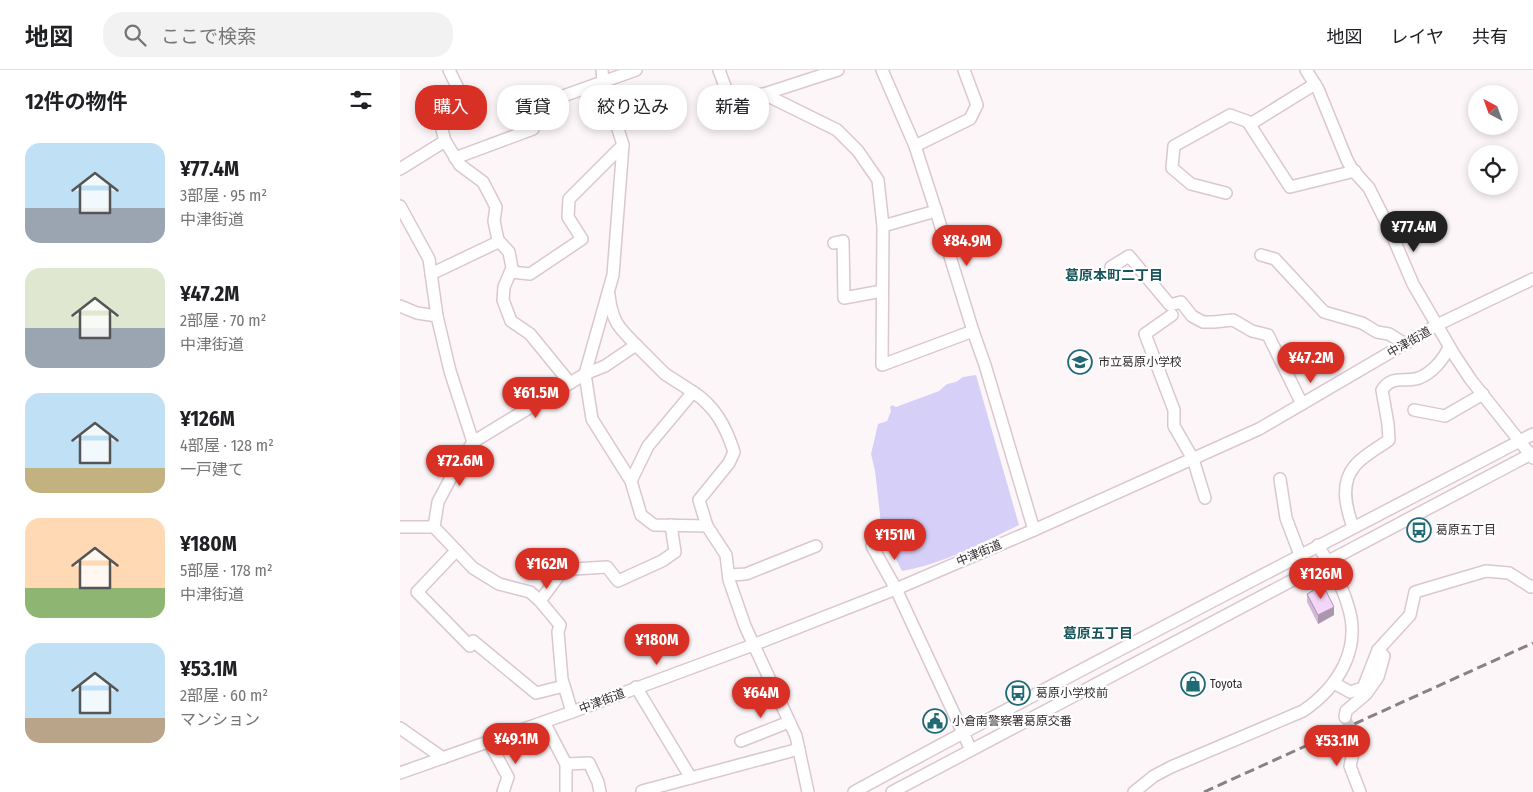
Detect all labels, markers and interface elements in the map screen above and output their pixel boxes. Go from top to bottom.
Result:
search box [103,12,453,57]
icon: search [121,21,149,49]
text: 地図 [25,23,73,51]
text: ここで検索 [161,25,256,48]
text: 地図 [1327,26,1363,48]
text: レイヤ [1391,26,1444,48]
text: 共有 [1472,26,1508,48]
chip: 購入 [415,85,487,130]
chip: 賃貸 [497,85,569,130]
chip: 絞り込み [579,85,687,130]
chip: 新着 [697,85,769,130]
north arrow [1468,85,1518,135]
map controls [1468,85,1518,195]
icon: filters [347,86,375,114]
text: 12件の物件 [25,89,128,115]
button: locate [1468,145,1518,195]
text: ¥77.4M [180,156,239,182]
icon: home [65,163,125,223]
text: 3部屋 · 95 m² [180,186,267,205]
text: 中津街道 [180,210,244,229]
pin: ¥77.4M [1373,210,1455,253]
text: ¥77.4M [1391,217,1437,236]
pin: ¥84.9M [926,224,1008,267]
text: ¥84.9M [943,231,991,250]
district label: 葛原本町二丁目 [1065,267,1163,284]
text: ¥47.2M [180,281,239,307]
icon: home [65,288,125,348]
text: 2部屋 · 70 m² [180,311,266,330]
street label: 中津街道 [1385,324,1433,360]
text: 中津街道 [180,335,244,354]
pin: ¥47.2M [1270,342,1352,384]
text: ¥47.2M [1288,348,1334,367]
school or university icon: 市立葛原小学校 [1067,349,1093,375]
place label: 市立葛原小学校 [1098,355,1182,369]
pin: ¥61.5M [495,376,577,419]
text: ¥61.5M [513,383,559,402]
text: ¥126M [180,406,235,432]
icon: home [65,413,125,473]
text: 4部屋 · 128 m² [180,436,274,455]
pin: ¥72.6M [419,444,501,487]
text: ¥72.6M [437,451,483,470]
text: 一戸建て [180,460,244,479]
bus stop icon: 葛原五丁目 [1406,517,1432,543]
pin: ¥151M [860,518,930,561]
place label: 葛原五丁目 [1436,523,1496,537]
text: ¥151M [875,525,915,544]
text: ¥180M [180,531,237,557]
street label: 中津街道 [954,537,1004,569]
icon: home [65,538,125,598]
pin: ¥162M [512,548,582,590]
text: ¥162M [526,554,568,573]
pin: ¥126M [1286,558,1356,600]
text: 5部屋 · 178 m² [180,561,272,580]
text: ¥126M [1300,564,1342,583]
text: 中津街道 [180,585,244,604]
pin: ¥180M [622,624,692,666]
district label: 葛原五丁目 [1063,625,1133,642]
text: ¥180M [635,630,679,649]
text: ¥53.1M [180,656,237,682]
icon: home [65,663,125,723]
shop icon: Toyota [1180,671,1206,697]
pin: ¥64M [731,676,791,719]
place label: Toyota [1210,677,1243,691]
bus stop icon: 葛原小学校前 [1005,680,1031,706]
text: ¥64M [743,683,779,702]
text: 2部屋 · 60 m² [180,686,268,705]
street label: 中津街道 [577,686,627,716]
place label: 葛原小学校前 [1036,686,1108,700]
public building icon: 小倉南警察署葛原交番 [922,708,948,734]
text: マンション [180,710,260,729]
place label: 小倉南警察署葛原交番 [952,714,1072,728]
pin: ¥49.1M [475,722,557,765]
pin: ¥53.1M [1296,724,1378,767]
text: ¥49.1M [494,729,538,748]
text: ¥53.1M [1315,731,1359,750]

